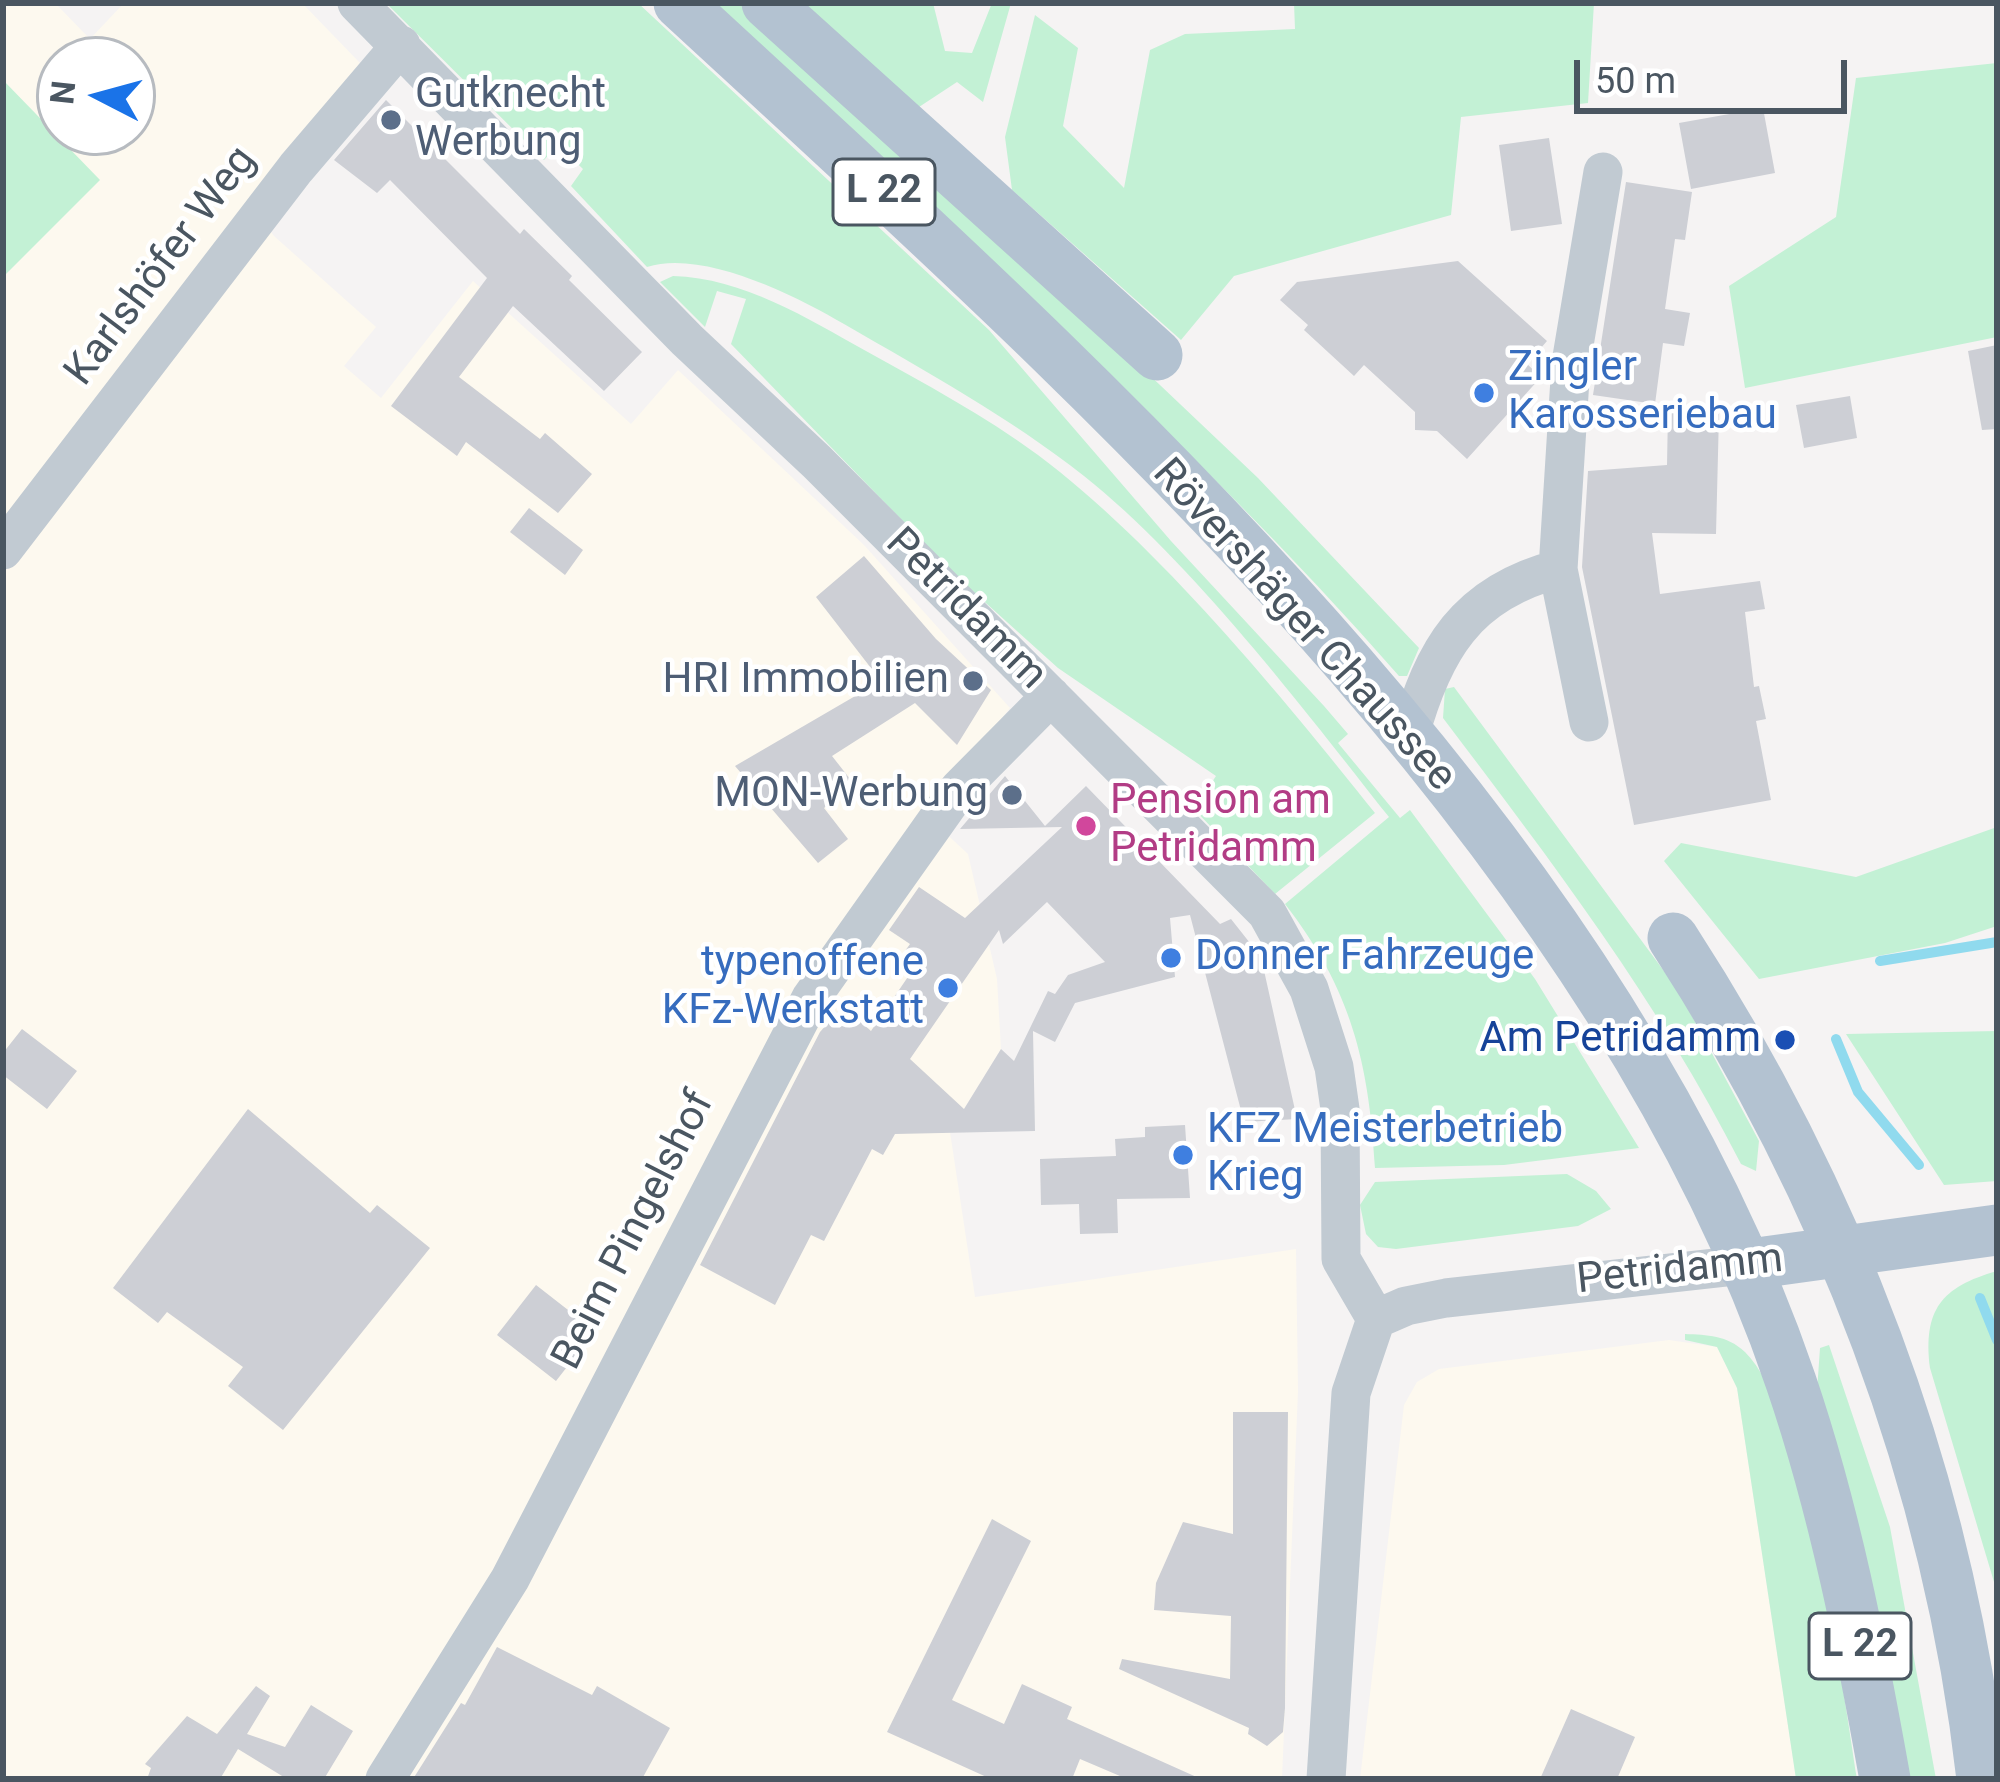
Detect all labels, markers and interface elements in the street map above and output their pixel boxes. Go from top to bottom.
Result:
north arrow [36,36,156,156]
scale bar [1580,36,1853,110]
text: 50 m [1595,60,1676,102]
place label: Gutknecht Werbung [415,71,606,170]
text: N [42,79,83,106]
marker: Gutknecht Werbung [378,107,404,133]
street label: Karlshöfer Weg [56,138,268,396]
road number: L 22 [833,159,935,225]
place label: Zingler Karosseriebau [1508,344,1777,442]
marker: Zingler Karosseriebau [1471,380,1497,406]
street label: Rövershäger Chaussee [1141,450,1465,802]
street label: Petridamm [874,519,1056,701]
place label: HRI Immobilien [663,656,949,706]
marker: HRI Immobilien [960,668,986,694]
place label: MON-Werbung [714,770,988,820]
place label: Pension am Petridamm [1110,777,1331,876]
marker: MON-Werbung [999,782,1025,808]
marker: Pension am Petridamm [1073,813,1099,839]
place label: Donner Fahrzeuge [1195,933,1534,983]
place label: typenoffene KFz-Werkstatt [662,939,924,1038]
marker: Donner Fahrzeuge [1158,945,1184,971]
marker: typenoffene KFz-Werkstatt [935,975,961,1001]
place label: Am Petridamm [1479,1015,1761,1065]
marker: Am Petridamm [1772,1027,1798,1053]
street label: Beim Pingelshof [543,1084,727,1378]
place label: KFZ Meisterbetrieb Krieg [1207,1106,1563,1204]
marker: KFZ Meisterbetrieb Krieg [1170,1142,1196,1168]
street label: Petridamm [1574,1235,1786,1307]
road number: L 22 [1809,1613,1911,1679]

